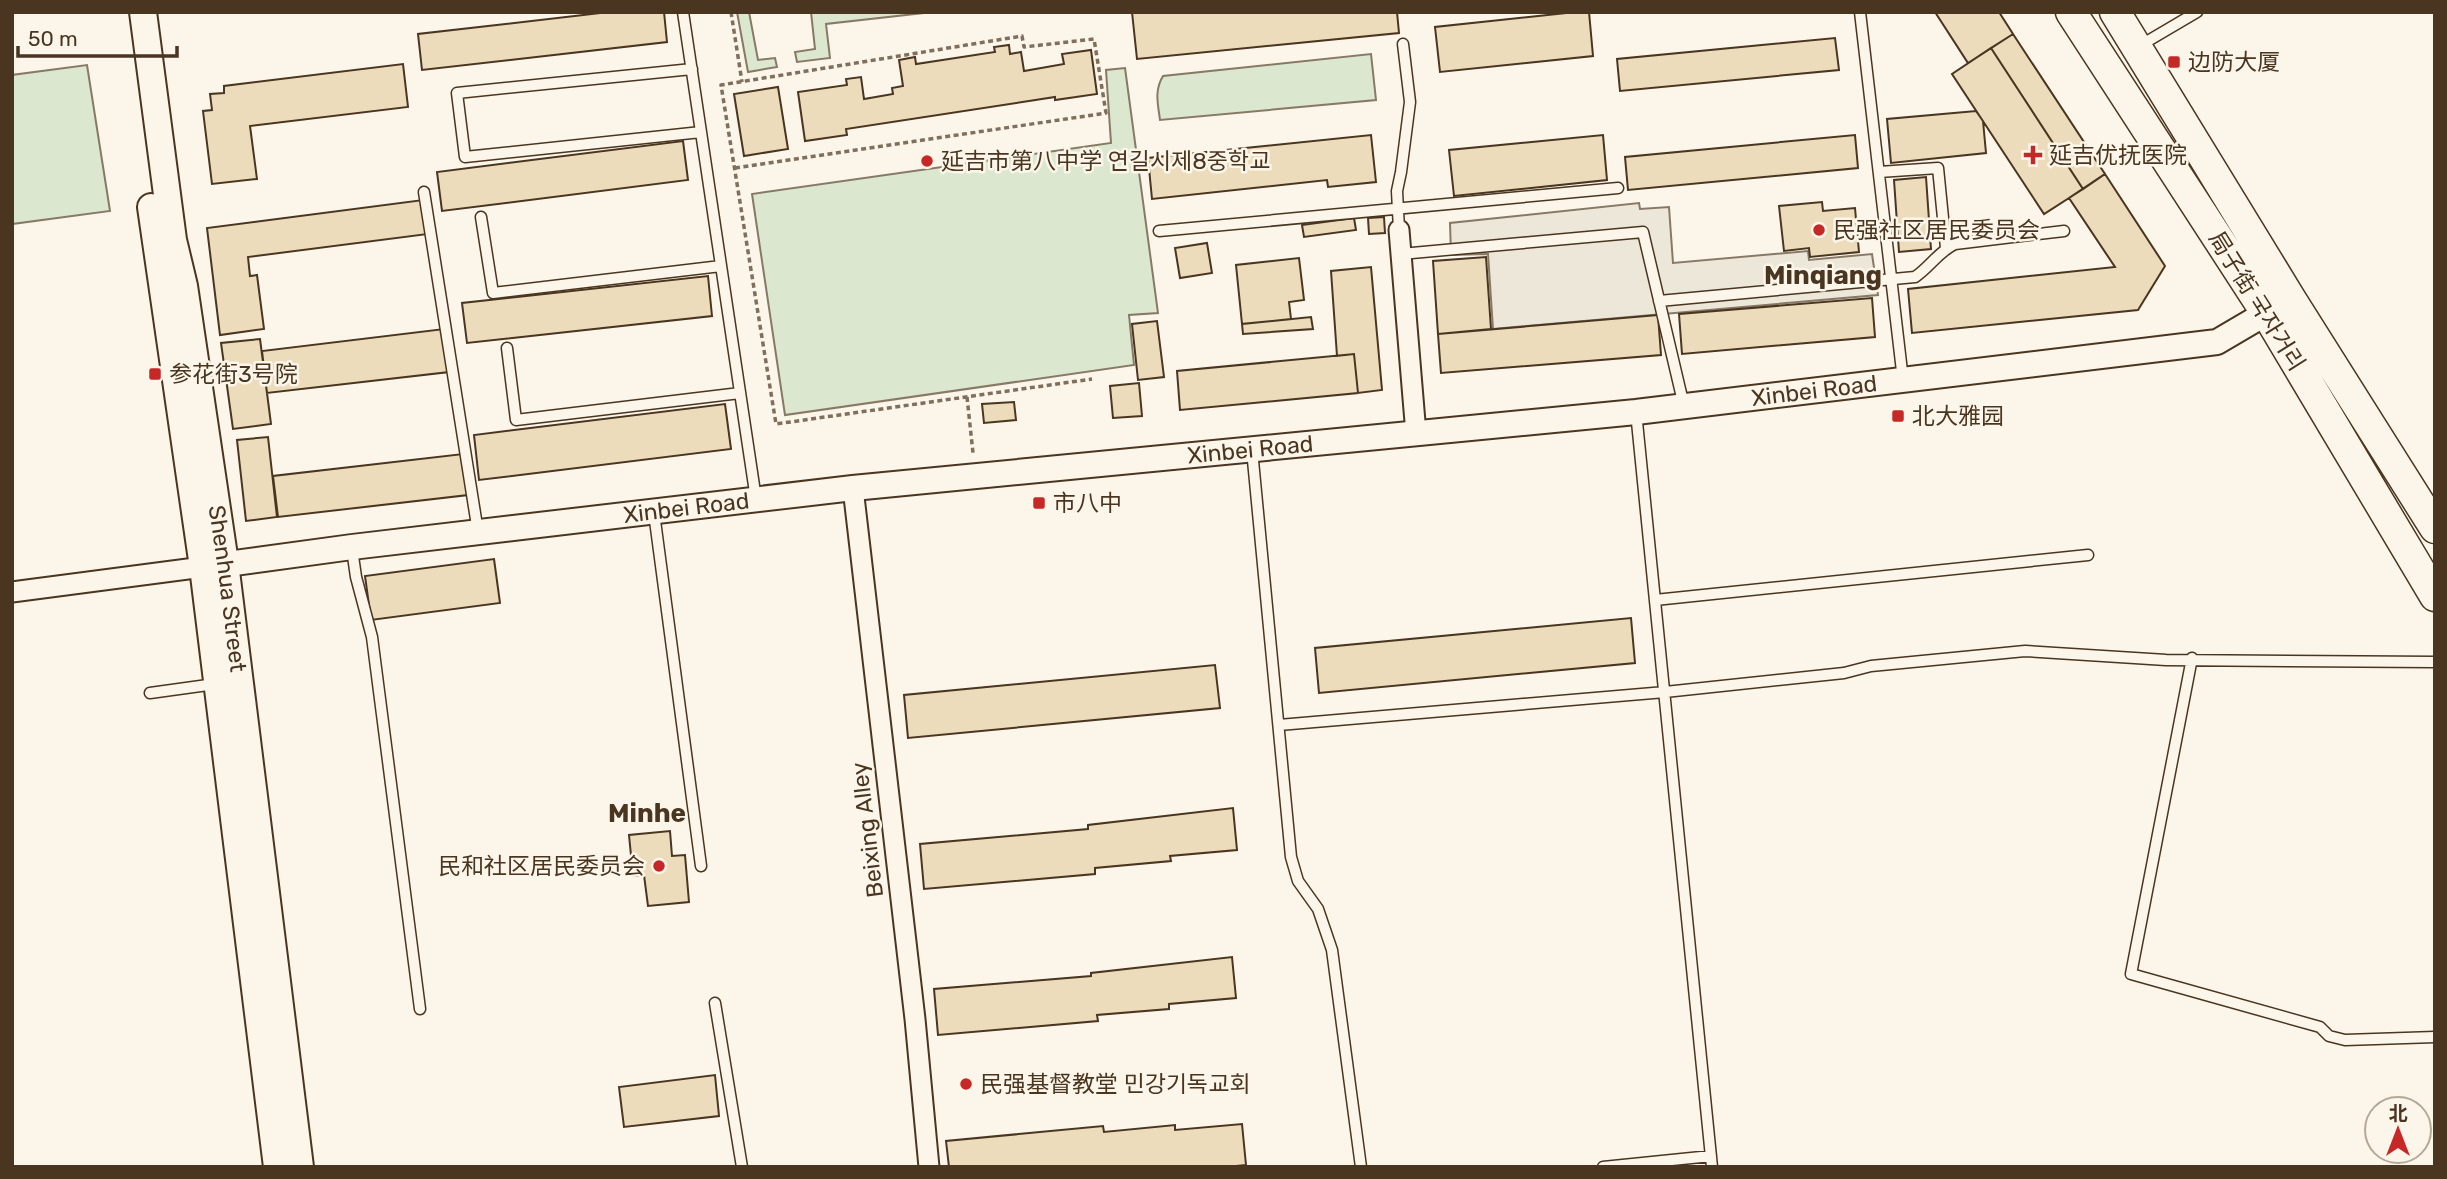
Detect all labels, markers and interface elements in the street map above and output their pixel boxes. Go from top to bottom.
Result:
scale bar [18,14,177,58]
text: 50 m [28,26,78,51]
place label: 边防大厦 [2188,48,2280,76]
marker: 边防大厦 [2166,54,2182,70]
place label: 延吉优抚医院 [2049,141,2187,169]
marker: 延吉优抚医院 [2023,145,2043,165]
place label: 延吉市第八中学 연길시제8중학교 [941,147,1270,175]
marker: 延吉市第八中学 연길시제8중학교 [919,153,935,169]
place label: 民强社区居民委员会 [1833,216,2040,244]
marker: 民强社区居民委员会 [1811,222,1827,238]
street label: 局子街 국자거리 [2203,226,2311,376]
district label: Minqiang [1764,260,1882,291]
place label: 参花街3号院 [169,360,298,388]
marker: 参花街3号院 [147,366,163,382]
street label: Xinbei Road [1750,369,1879,412]
place label: 北大雅园 [1912,402,2004,430]
marker: 北大雅园 [1890,408,1906,424]
street label: Xinbei Road [1186,429,1315,469]
street label: Xinbei Road [622,486,751,529]
place label: 市八中 [1053,489,1122,517]
marker: 市八中 [1031,495,1047,511]
street label: Shenhua Street [203,503,252,674]
street label: Beixing Alley [845,760,889,899]
district label: Minhe [608,798,686,829]
place label: 民和社区居民委员会 [438,852,645,880]
marker: 民和社区居民委员会 [651,858,667,874]
place label: 民强基督教堂 민강기독교회 [980,1070,1251,1098]
marker: 民强基督教堂 민강기독교회 [958,1076,974,1092]
north arrow [2363,1095,2433,1165]
text: 北 [2388,1102,2408,1125]

